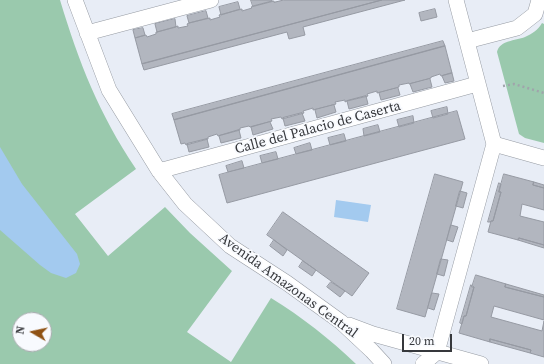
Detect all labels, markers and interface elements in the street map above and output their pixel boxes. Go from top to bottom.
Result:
street label: Calle del Palacio de Caserta [233,98,403,158]
street label: Avenida Amazonas Central [215,230,361,342]
north arrow [12,312,52,352]
text: N [13,325,29,335]
scale bar [404,326,454,352]
text: 20 m [409,333,435,349]

